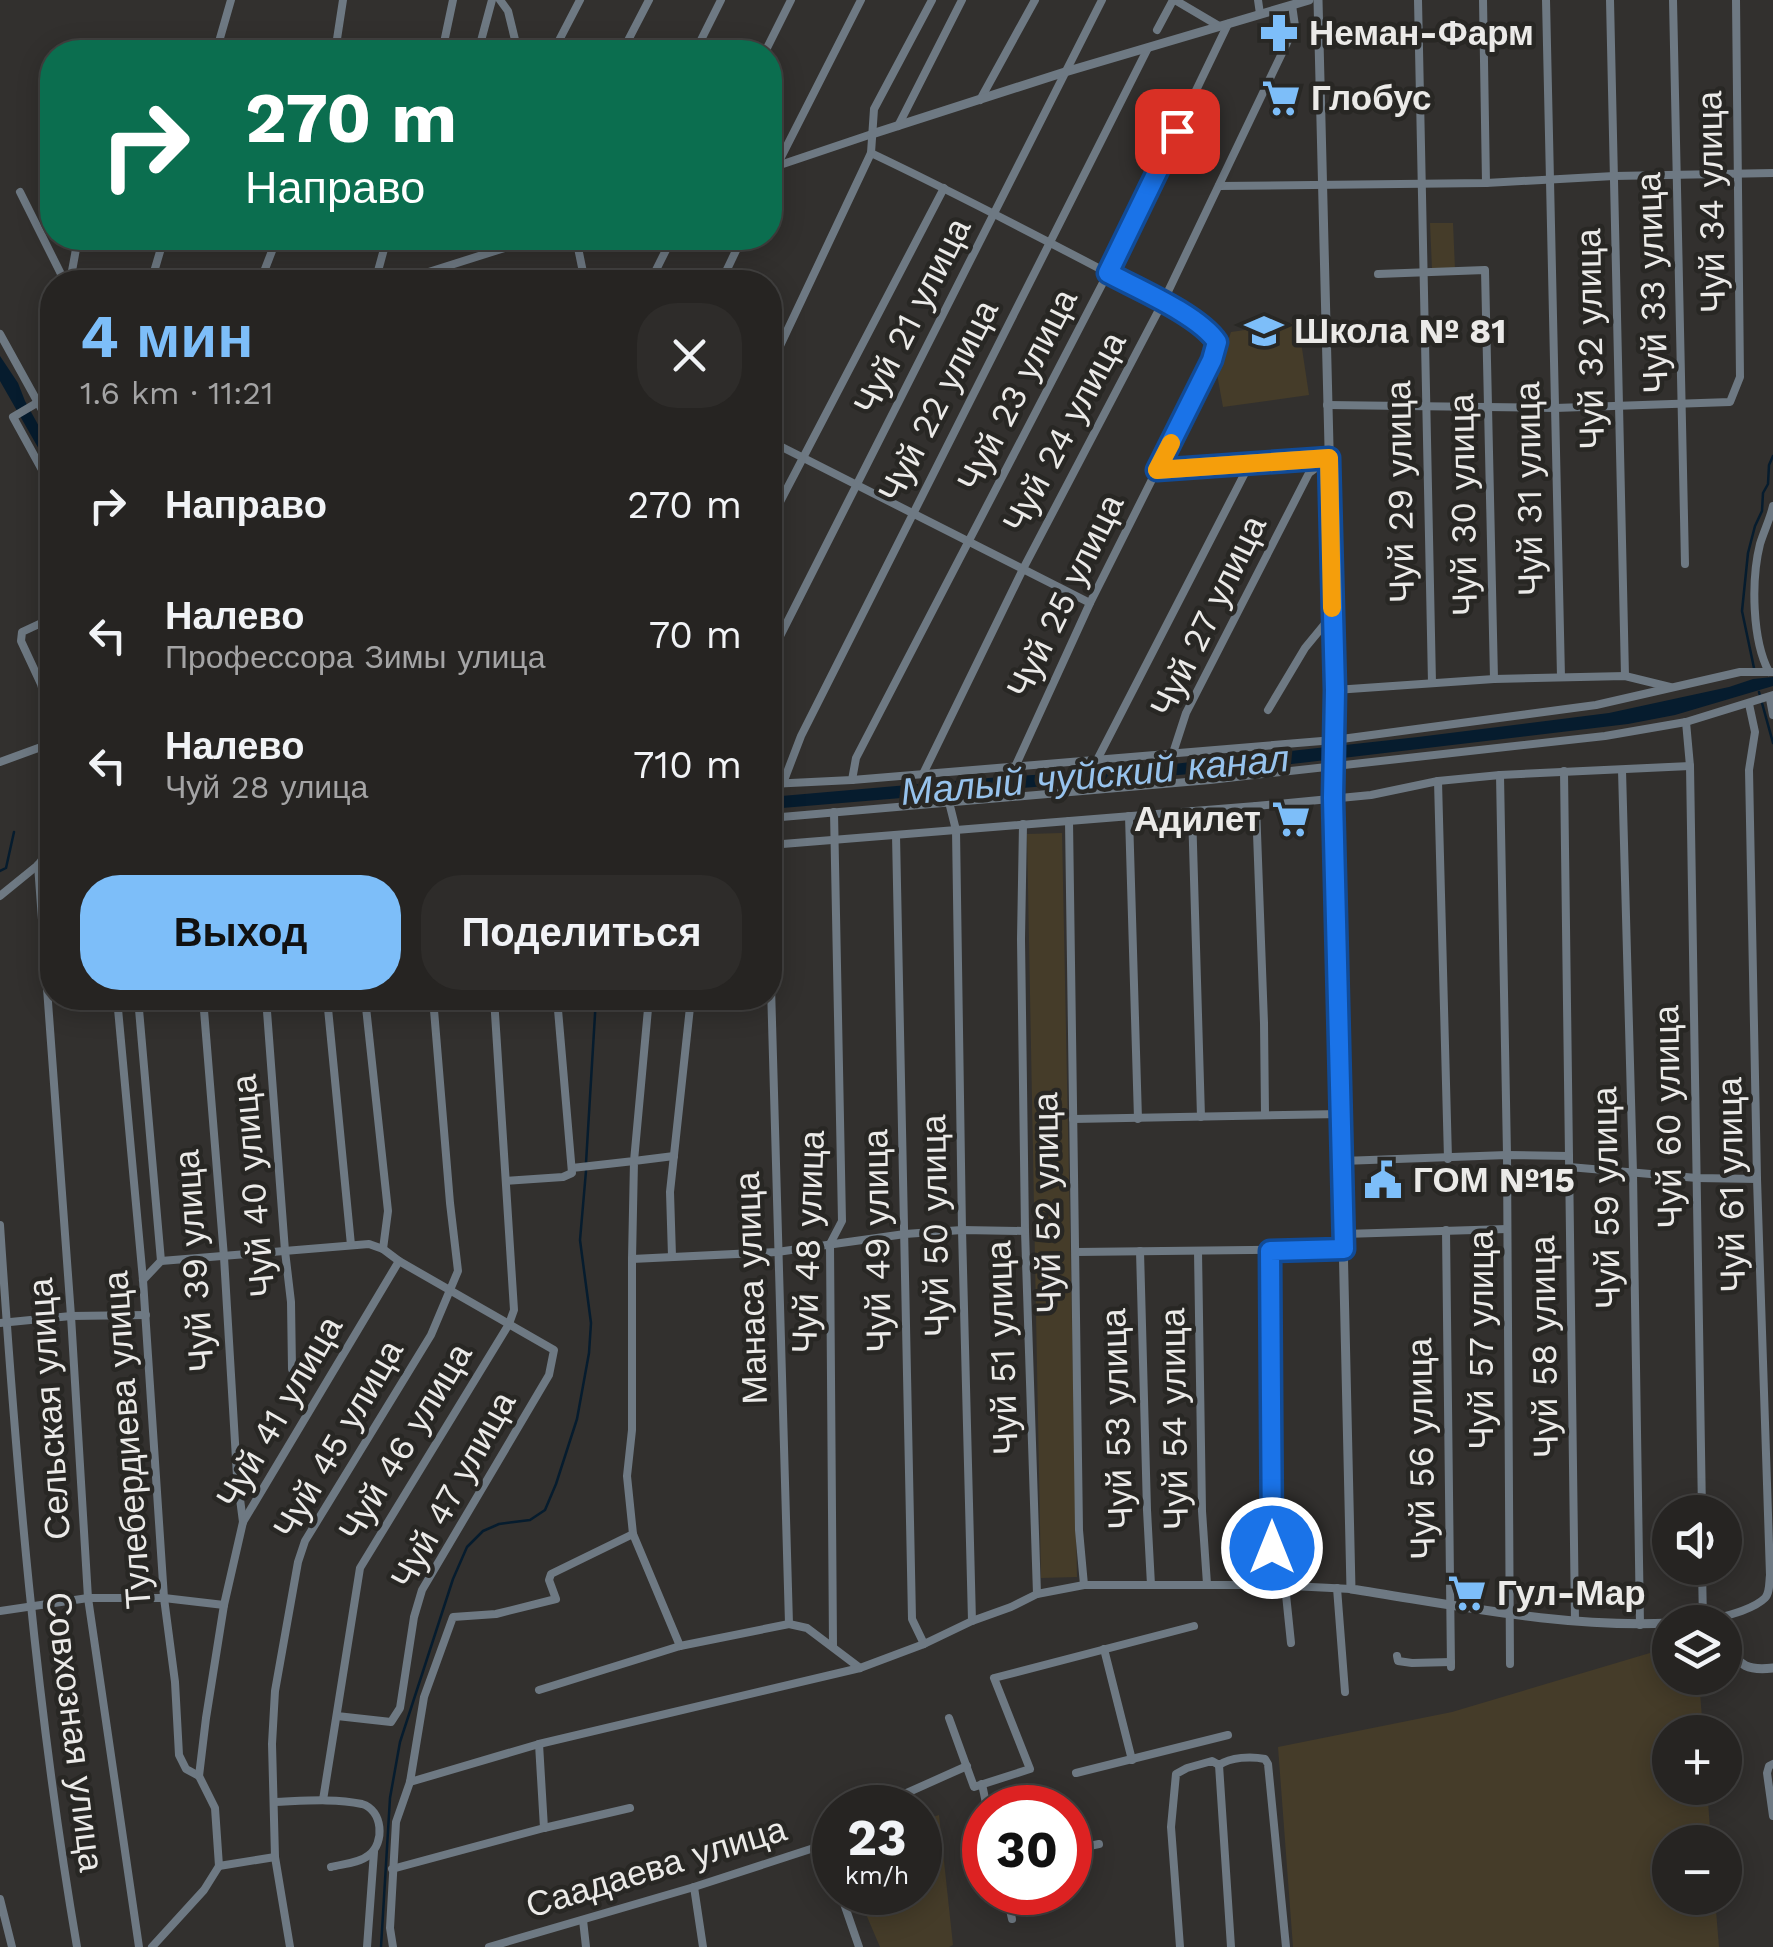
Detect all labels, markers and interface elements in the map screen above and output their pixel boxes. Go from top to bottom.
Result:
pharmacy icon: Неман-Фарм [1258,12,1300,54]
place label: Неман-Фарм [1309,12,1534,54]
text: 270 m [245,77,457,159]
supermarket icon: Глобус [1260,77,1302,119]
place label: Глобус [1311,77,1431,119]
icon: right [80,80,210,210]
pin [1135,89,1220,174]
street label: Чуй 34 улица [1688,90,1734,313]
icon: arrive [1150,104,1205,159]
text: Направо [245,161,425,214]
street label: Чуй 33 улица [1627,171,1677,394]
street label: Чуй 21 улица [845,210,980,421]
street label: Чуй 32 улица [1567,227,1613,450]
street label: Чуй 23 улица [948,281,1086,498]
street label: Чуй 22 улица [869,292,1007,509]
text: 4 мин [80,301,253,372]
button: close [637,303,742,408]
school or university icon: Школа № 81 [1243,310,1285,352]
place label: Школа № 81 [1294,310,1506,352]
street label: Чуй 24 улица [994,324,1135,540]
text: 1.6 km · 11:21 [80,374,274,412]
street label: Чуй 29 улица [1377,380,1423,604]
street label: Чуй 31 улица [1506,381,1552,597]
street label: Чуй 30 улица [1440,393,1486,617]
icon: right [80,478,135,533]
text: Направо [165,483,327,527]
text: 270 m [627,483,742,527]
street label: Чуй 25 улица [998,487,1133,705]
street label: Чуй 27 улица [1141,508,1275,724]
text: Налево [165,594,304,638]
icon: left [80,608,135,663]
text: 70 m [649,613,742,657]
text: Профессора Зимы улица [165,638,545,676]
text: Налево [165,724,304,768]
water label: Малый чуйский канал [899,736,1291,814]
icon: left [80,738,135,793]
text: 710 m [633,743,742,787]
text: Чуй 28 улица [165,768,368,806]
place label: Адилет [1134,798,1261,840]
supermarket icon: Адилет [1270,798,1312,840]
button: Выход [80,875,401,990]
button: Поделиться [421,875,742,990]
street label: Чуй 60 улица [1645,1004,1691,1229]
street label: Чуй 40 улица [222,1072,284,1299]
street label: Чуй 61 улица [1708,1076,1754,1293]
street label: Чуй 59 улица [1583,1086,1629,1310]
street label: Чуй 52 улица [1024,1092,1070,1314]
street label: Чуй 50 улица [912,1114,958,1338]
street label: Чуй 49 улица [854,1128,900,1353]
street label: Чуй 48 улица [783,1129,833,1354]
street label: Чуй 39 улица [165,1148,223,1373]
public building icon: ГОМ №15 [1362,1159,1404,1201]
place label: ГОМ №15 [1413,1159,1575,1201]
street label: Манаса улица [726,1170,776,1405]
street label: Чуй 57 улица [1460,1230,1502,1450]
street label: Чуй 58 улица [1521,1235,1567,1459]
street label: Чуй 51 улица [977,1240,1027,1456]
street label: Тулебердиева улица [94,1269,160,1610]
street label: Сельская улица [19,1276,79,1541]
street label: Чуй 53 улица [1092,1307,1142,1530]
street label: Чуй 54 улица [1151,1307,1197,1530]
street label: Чуй 41 улица [207,1308,351,1516]
street label: Чуй 45 улица [264,1332,412,1546]
street label: Чуй 46 улица [330,1335,481,1548]
street label: Чуй 56 улица [1398,1337,1444,1560]
street label: Чуй 47 улица [382,1384,525,1596]
map controls [1652,1495,1742,1915]
button: sound [1652,1495,1742,1585]
position arrow [1220,1496,1324,1600]
supermarket icon: Гул-Мар [1446,1572,1488,1614]
place label: Гул-Мар [1497,1572,1646,1614]
street label: Совхозная улица [37,1590,113,1875]
button: layers [1652,1605,1742,1695]
button: + [1652,1715,1742,1805]
speed limit sign: 30 [962,1785,1092,1915]
street label: Саадаева улица [521,1807,792,1927]
text: 23 [847,1808,907,1867]
button: − [1652,1825,1742,1915]
text: km/h [845,1861,909,1890]

